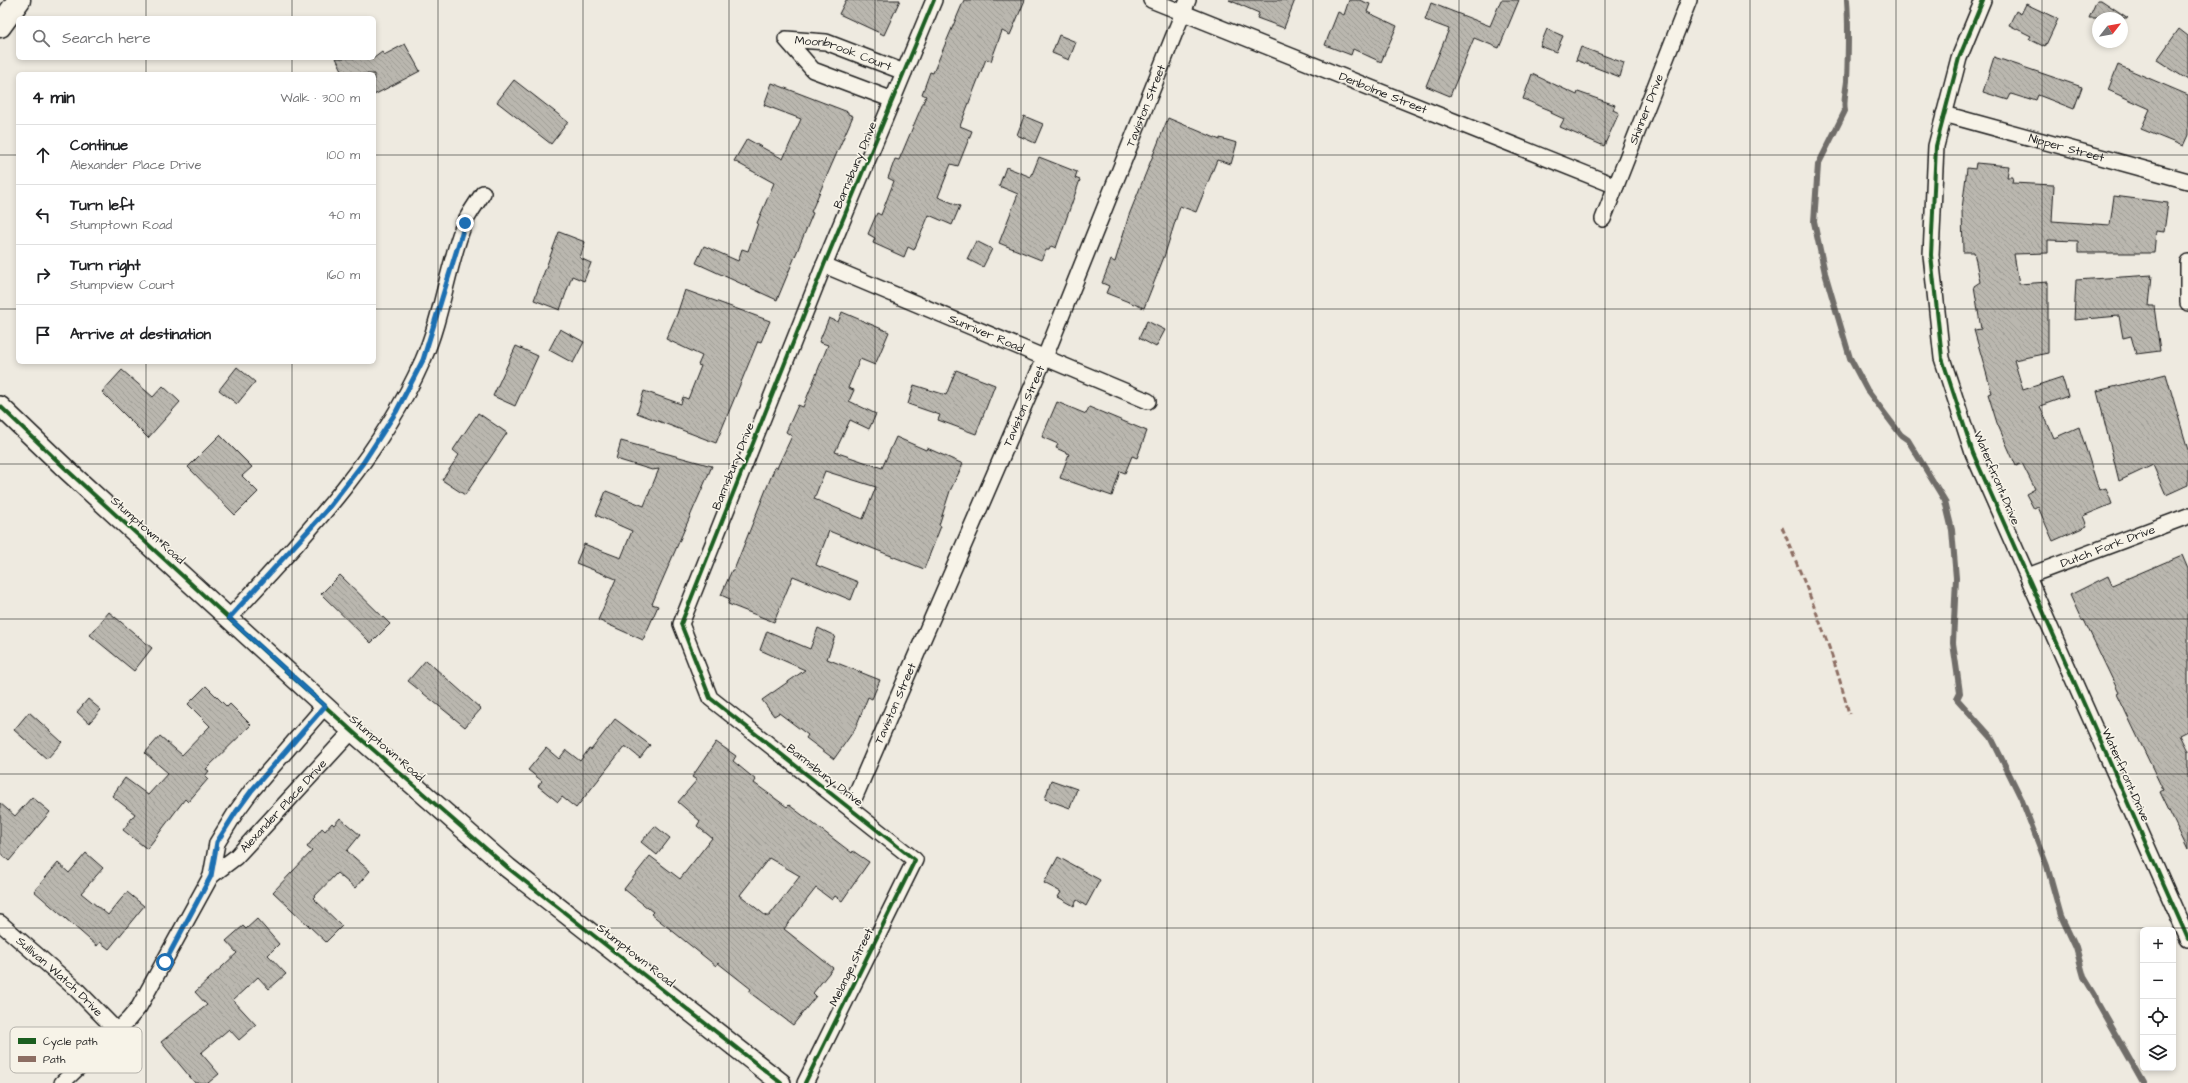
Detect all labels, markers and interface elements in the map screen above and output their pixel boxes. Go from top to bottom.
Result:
north arrow [2092,12,2128,48]
search box [16,16,376,60]
icon: search [30,27,52,49]
text: Search here [62,28,151,49]
street label: Moonbrook Court [794,32,894,76]
street label: Taviston Street [1122,62,1170,150]
street label: Denbolme Street [1336,68,1430,119]
street label: Shinner Drive [1625,71,1668,147]
text: 4 min [32,86,75,110]
text: Walk · 300 m [281,89,360,107]
street label: Barnsbury Drive [829,119,883,212]
street label: Nipper Street [2027,130,2106,167]
text: Continue [70,135,128,156]
icon: ahead [32,144,54,166]
text: 100 m [327,146,360,164]
text: Alexander Place Drive [70,156,201,174]
text: Turn left [70,195,134,216]
icon: left [32,204,54,226]
text: 40 m [328,206,360,224]
route end [456,214,474,232]
text: Stumptown Road [70,216,172,234]
text: Turn right [70,255,141,276]
icon: right [32,264,54,286]
text: 160 m [327,266,360,284]
text: Stumpview Court [70,276,175,294]
street label: Sunriver Road [946,310,1026,357]
icon: arrive [32,324,54,346]
text: Arrive at destination [70,324,211,345]
street label: Taviston Street [999,363,1049,450]
street label: Barnsbury Drive [708,419,760,513]
street label: Waterfront Drive [1969,429,2024,528]
street label: Stumptown Road [107,492,188,568]
street label: Dutch Fork Drive [2058,521,2158,572]
street label: Taviston Street [871,660,921,747]
street label: Stumptown Road [345,711,428,786]
street label: Waterfront Drive [2097,726,2154,825]
street label: Barnsbury Drive [782,740,867,812]
street label: Alexander Place Drive [236,755,331,857]
street label: Stumptown Road [593,920,678,991]
street label: Melange Street [825,925,879,1010]
map controls [2140,927,2176,1071]
button: + [2140,927,2176,963]
street label: Sullivan Watch Drive [12,933,107,1021]
route start [156,953,174,971]
button: − [2140,963,2176,999]
button: locate [2140,999,2176,1035]
legend [10,1027,142,1073]
text: Cycle path [43,1034,98,1050]
button: layers [2140,1035,2176,1071]
text: Path [43,1052,66,1067]

